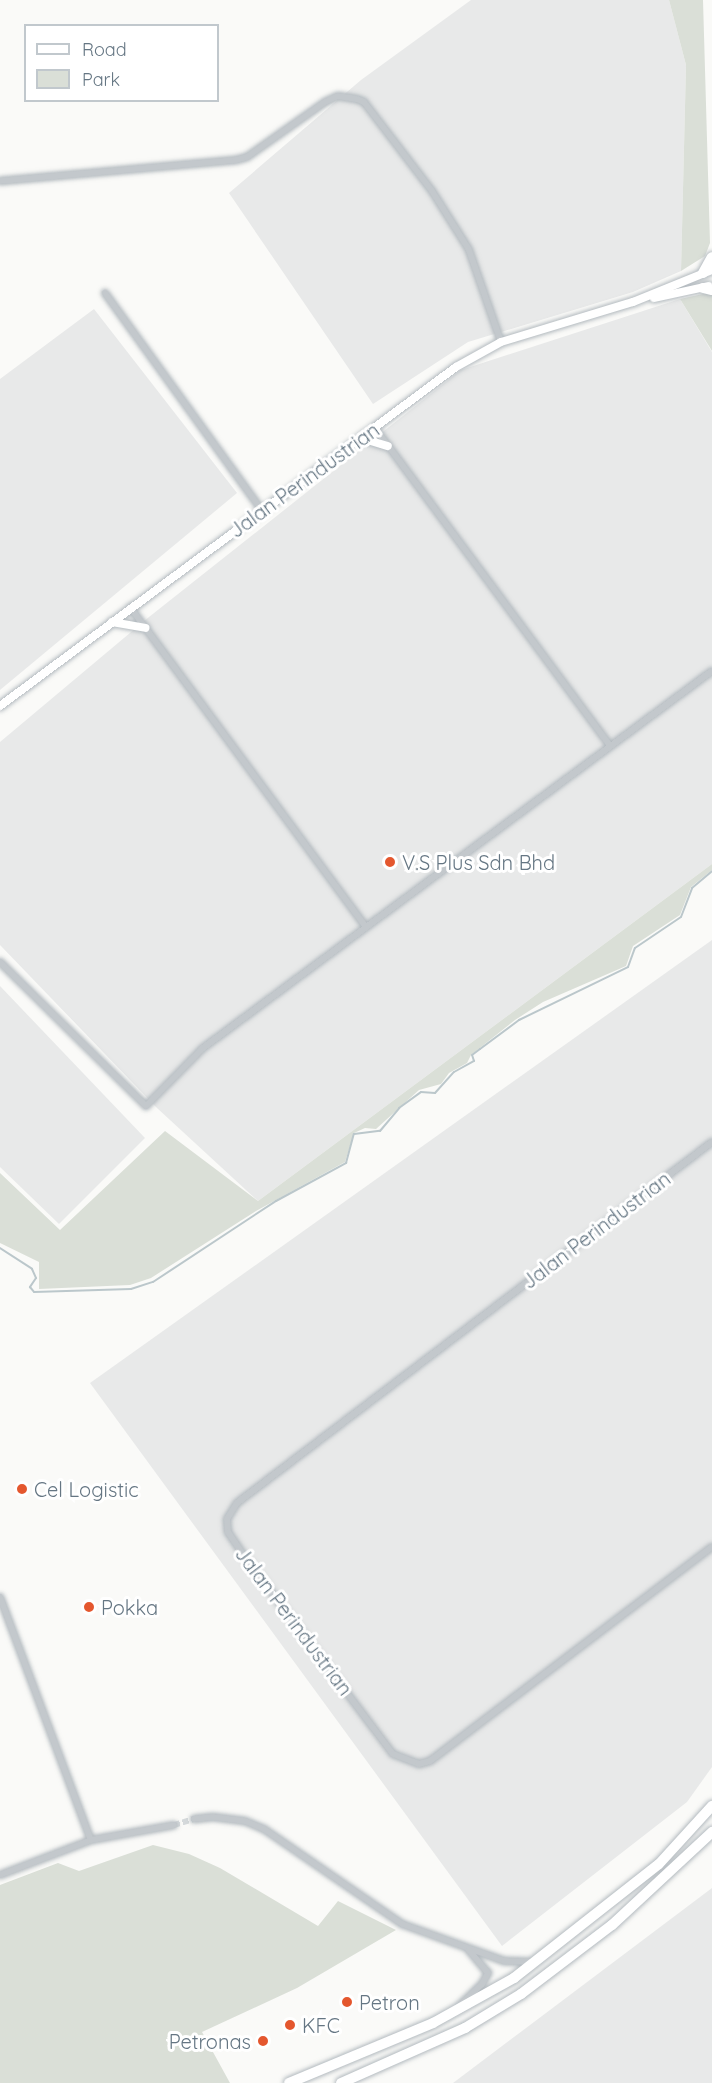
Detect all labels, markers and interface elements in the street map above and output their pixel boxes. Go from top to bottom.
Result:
legend [24,24,219,102]
text: Road [82,38,127,61]
text: Park [82,68,120,91]
street label: Jalan Perindustrian [224,418,384,542]
place label: V.S Plus Sdn Bhd [402,850,555,874]
marker: V.S Plus Sdn Bhd [383,855,397,869]
street label: Jalan Perindustrian [517,1166,675,1294]
place label: Cel Logistic [34,1477,139,1501]
marker: Cel Logistic [15,1482,29,1496]
street label: Jalan Perindustrian [230,1542,358,1700]
place label: Pokka [101,1595,158,1619]
marker: Pokka [82,1600,96,1614]
place label: Petron [359,1990,420,2014]
marker: Petron [340,1995,354,2009]
place label: KFC [302,2013,340,2037]
marker: KFC [283,2018,297,2032]
place label: Petronas [169,2029,251,2053]
marker: Petronas [256,2034,270,2048]

